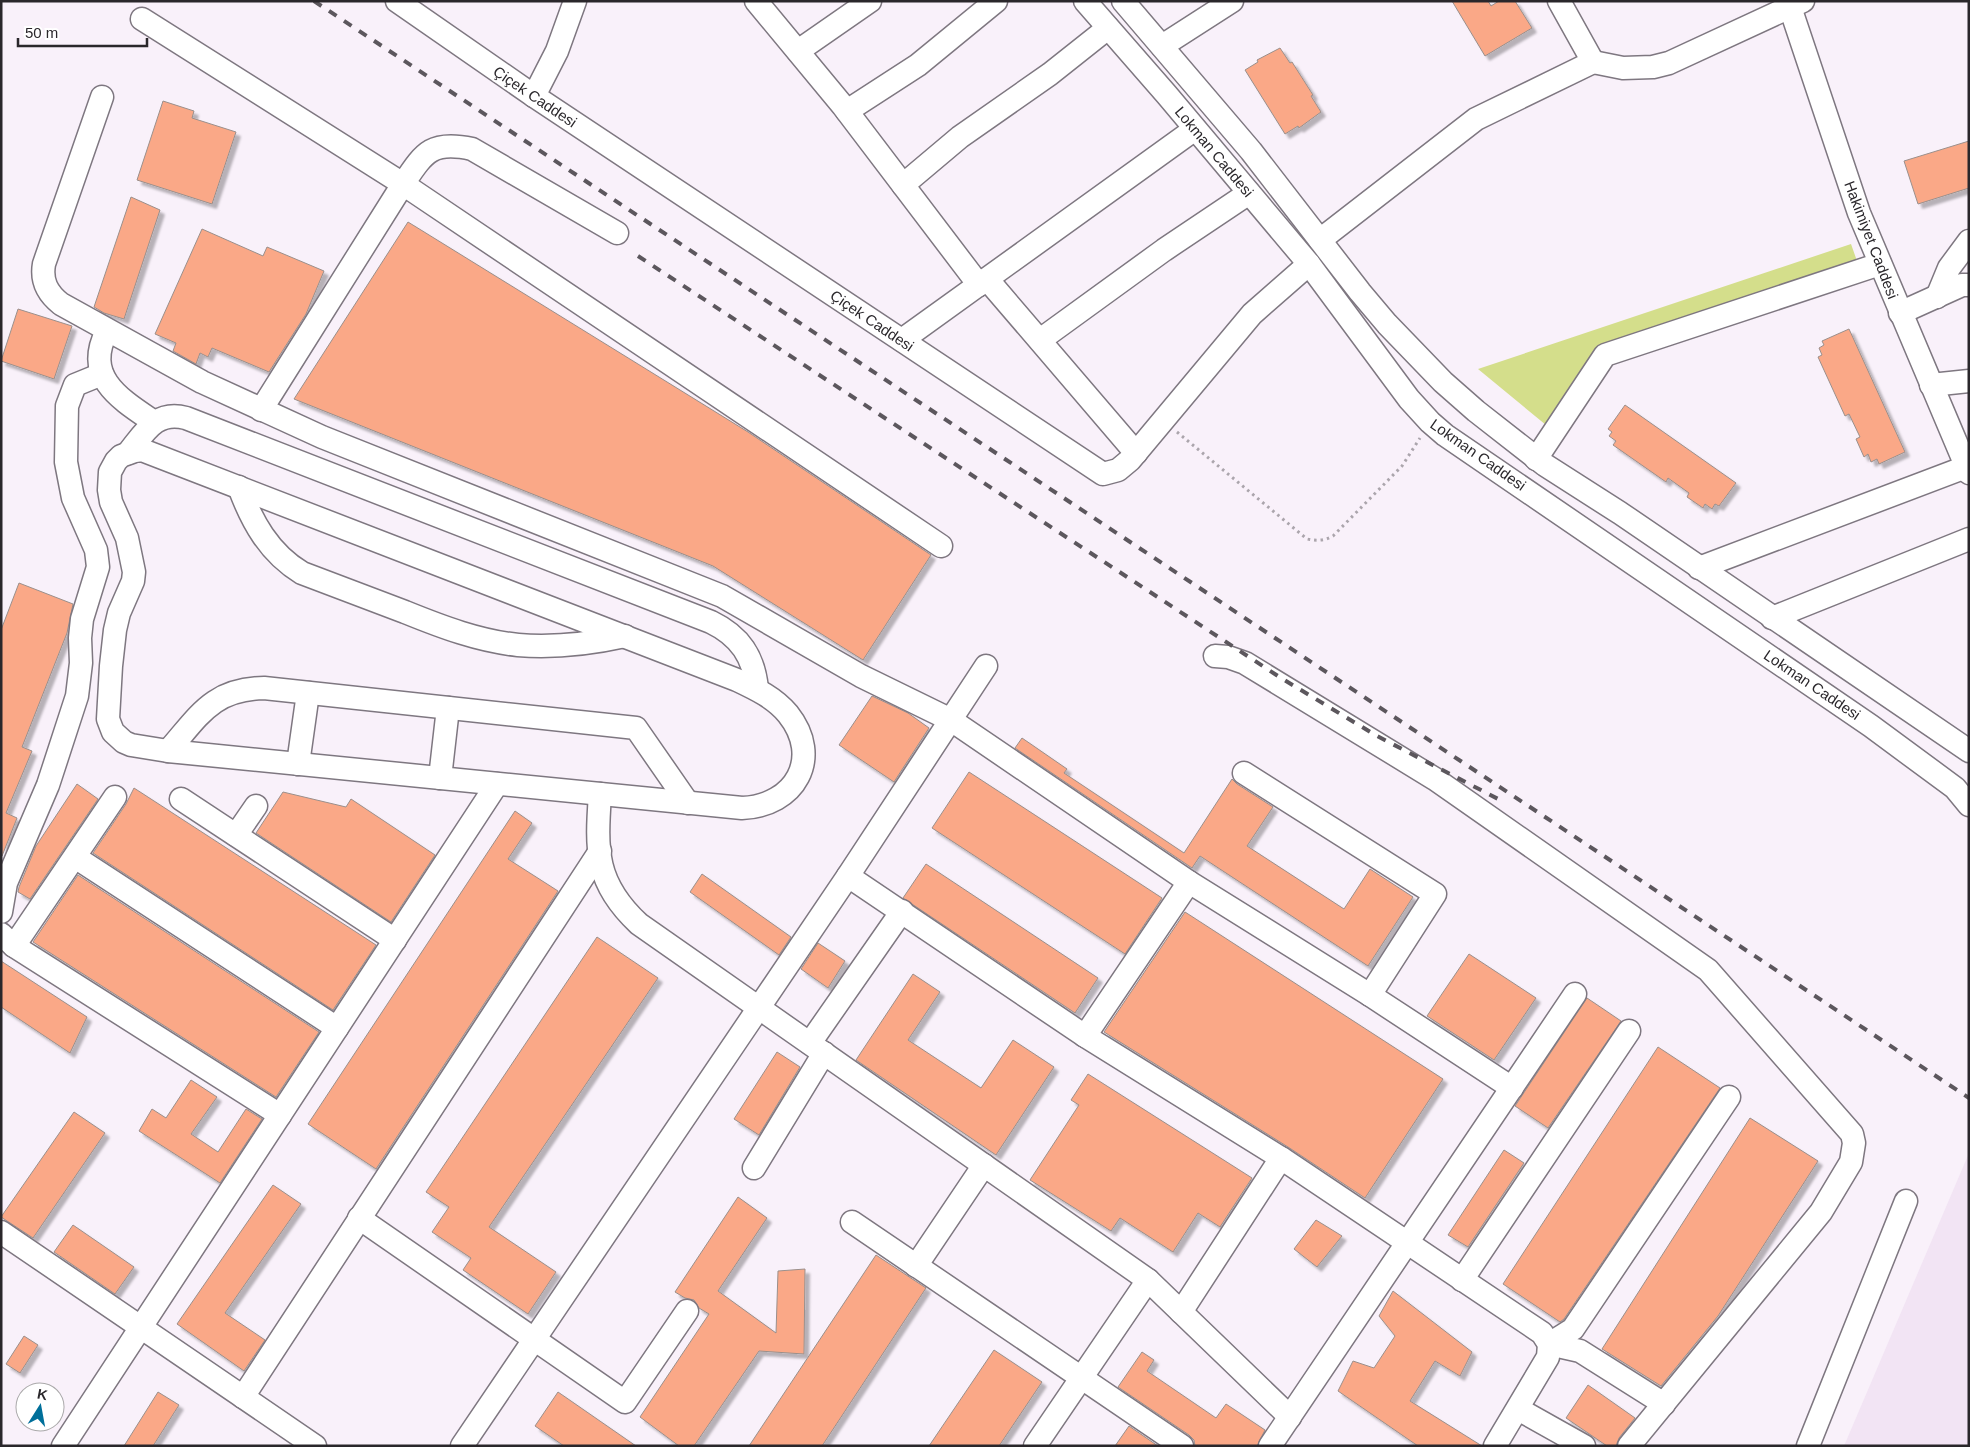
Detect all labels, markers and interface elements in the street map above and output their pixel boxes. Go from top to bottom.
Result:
scale bar [18,15,146,47]
text: 50 m [25,24,58,41]
street label: Çiçek Caddesi [490,62,580,131]
street label: Lokman Caddesi [1172,103,1257,200]
street label: Hakimiyet Caddesi [1841,178,1902,301]
street label: Çiçek Caddesi [827,286,917,355]
street label: Lokman Caddesi [1427,415,1529,494]
street label: Lokman Caddesi [1761,646,1864,723]
north arrow [15,1382,65,1432]
text: K [36,1385,49,1403]

